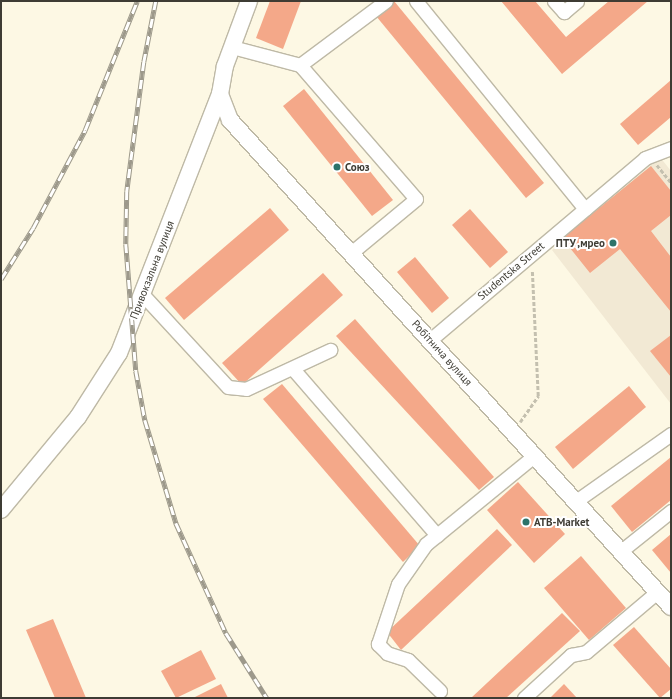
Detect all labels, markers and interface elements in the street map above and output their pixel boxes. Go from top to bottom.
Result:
place label: Союз [345,160,369,174]
marker: Союз [332,162,342,172]
street label: Привокзальна вулиця [127,219,177,321]
place label: ПТУ ,мрео [555,236,605,250]
marker: ПТУ ,мрео [608,238,618,248]
street label: Studentska Street [475,239,547,303]
street label: Робітнича вулиця [409,317,475,389]
place label: ATB-Market [534,515,589,529]
marker: ATB-Market [521,517,531,527]

